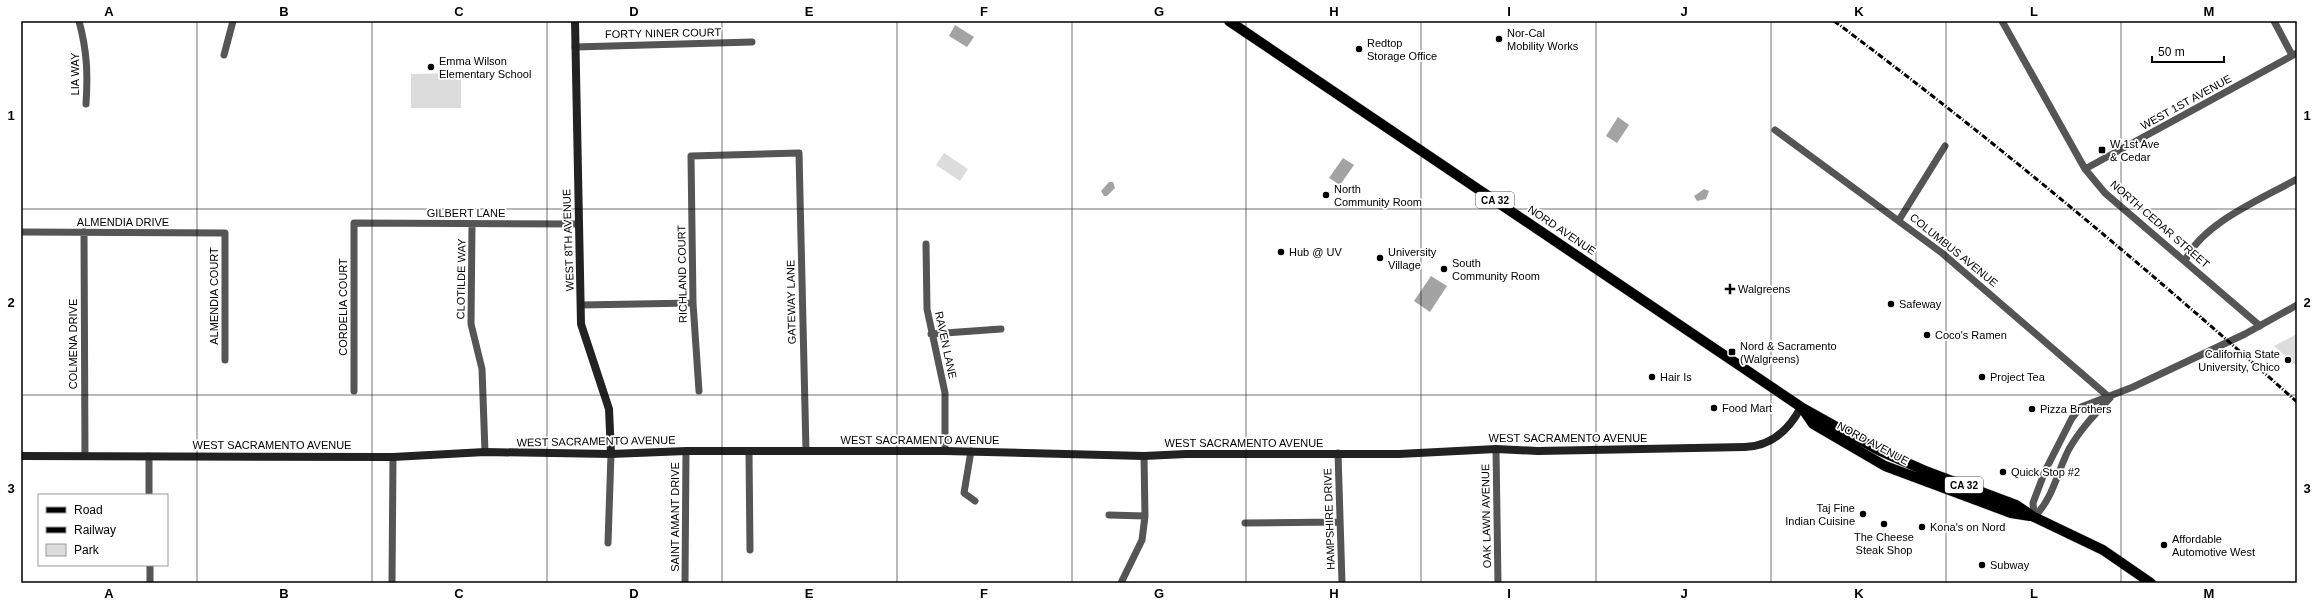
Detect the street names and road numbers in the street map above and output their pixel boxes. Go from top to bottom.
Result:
street label: FORTY NINER COURT [605,26,721,40]
street label: LIA WAY [69,52,81,95]
street label: WEST 1ST AVENUE [2139,72,2233,132]
street label: NORTH CEDAR STREET [2108,178,2212,270]
street label: WEST 8TH AVENUE [560,189,576,291]
road number: CA 32 [1476,192,1514,208]
street label: NORD AVENUE [1526,203,1598,257]
street label: GILBERT LANE [427,207,505,219]
street label: COLUMBUS AVENUE [1908,211,2000,289]
street label: ALMENDIA DRIVE [77,216,169,228]
street label: RICHLAND COURT [675,225,689,323]
street label: CLOTILDE WAY [454,238,468,319]
street label: ALMENDIA COURT [208,247,220,345]
street label: CORDELIA COURT [337,258,349,356]
street label: GATEWAY LANE [784,260,798,344]
street label: COLMENA DRIVE [67,299,79,389]
street label: RAVEN LANE [933,310,959,380]
street label: NORD AVENUE [1835,419,1911,467]
street label: WEST SACRAMENTO AVENUE [1489,432,1647,444]
street label: WEST SACRAMENTO AVENUE [516,434,676,448]
street label: WEST SACRAMENTO AVENUE [841,434,999,446]
street label: WEST SACRAMENTO AVENUE [1165,437,1323,449]
street label: WEST SACRAMENTO AVENUE [193,439,351,451]
street label: SAINT AMANT DRIVE [669,462,681,572]
street label: OAK LAWN AVENUE [1479,464,1493,568]
street label: HAMPSHIRE DRIVE [1321,468,1337,570]
road number: CA 32 [1945,477,1983,493]

